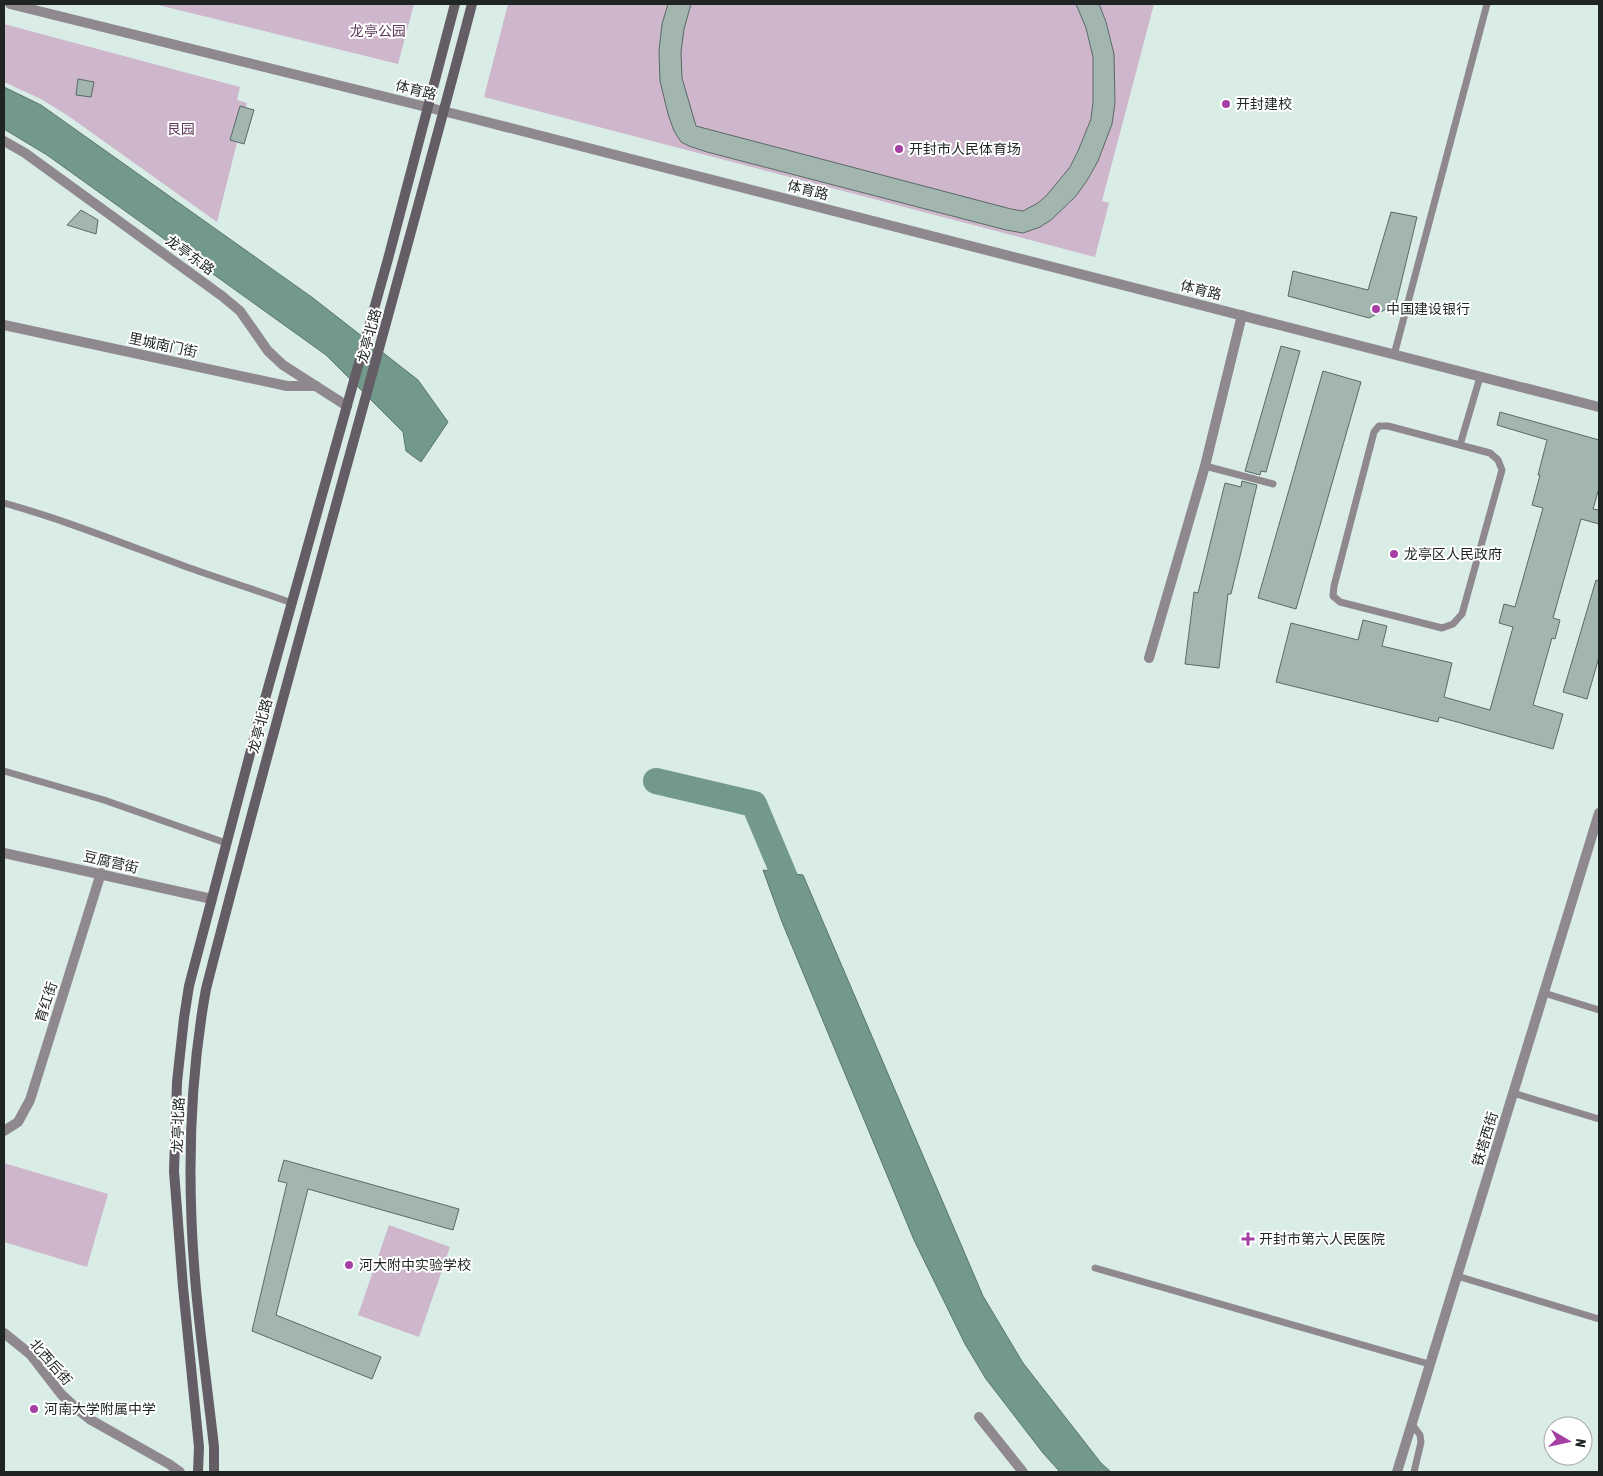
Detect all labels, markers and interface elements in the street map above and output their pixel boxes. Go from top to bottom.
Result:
park label: 龙亭公园 [350,23,406,39]
street label: 体育路 [394,77,438,103]
place label: 开封建校 [1236,96,1292,112]
marker: 开封建校 [1220,98,1232,110]
park label: 艮园 [167,121,195,137]
place label: 开封市人民体育场 [909,141,1021,157]
marker: 开封市人民体育场 [893,143,905,155]
street label: 体育路 [786,177,830,203]
street label: 龙亭东路 [163,232,217,278]
street label: 体育路 [1179,277,1223,303]
place label: 中国建设银行 [1386,301,1470,317]
marker: 中国建设银行 [1370,303,1382,315]
street label: 龙亭北路 [354,307,384,365]
street label: 里城南门街 [127,330,199,360]
place label: 龙亭区人民政府 [1404,546,1502,562]
marker: 龙亭区人民政府 [1388,548,1400,560]
street label: 龙亭北路 [245,697,275,755]
street label: 豆腐营街 [82,848,140,876]
street label: 育红街 [32,980,60,1024]
street label: 龙亭北路 [169,1097,187,1153]
street label: 铁塔西街 [1469,1110,1501,1168]
place label: 开封市第六人民医院 [1259,1231,1385,1247]
marker: 开封市第六人民医院 [1241,1232,1255,1246]
place label: 河大附中实验学校 [359,1257,471,1273]
marker: 河大附中实验学校 [343,1259,355,1271]
street label: 北西后街 [27,1336,75,1388]
place label: 河南大学附属中学 [44,1401,156,1417]
marker: 河南大学附属中学 [28,1403,40,1415]
north arrow [1543,1416,1593,1466]
text: N [1572,1438,1589,1448]

